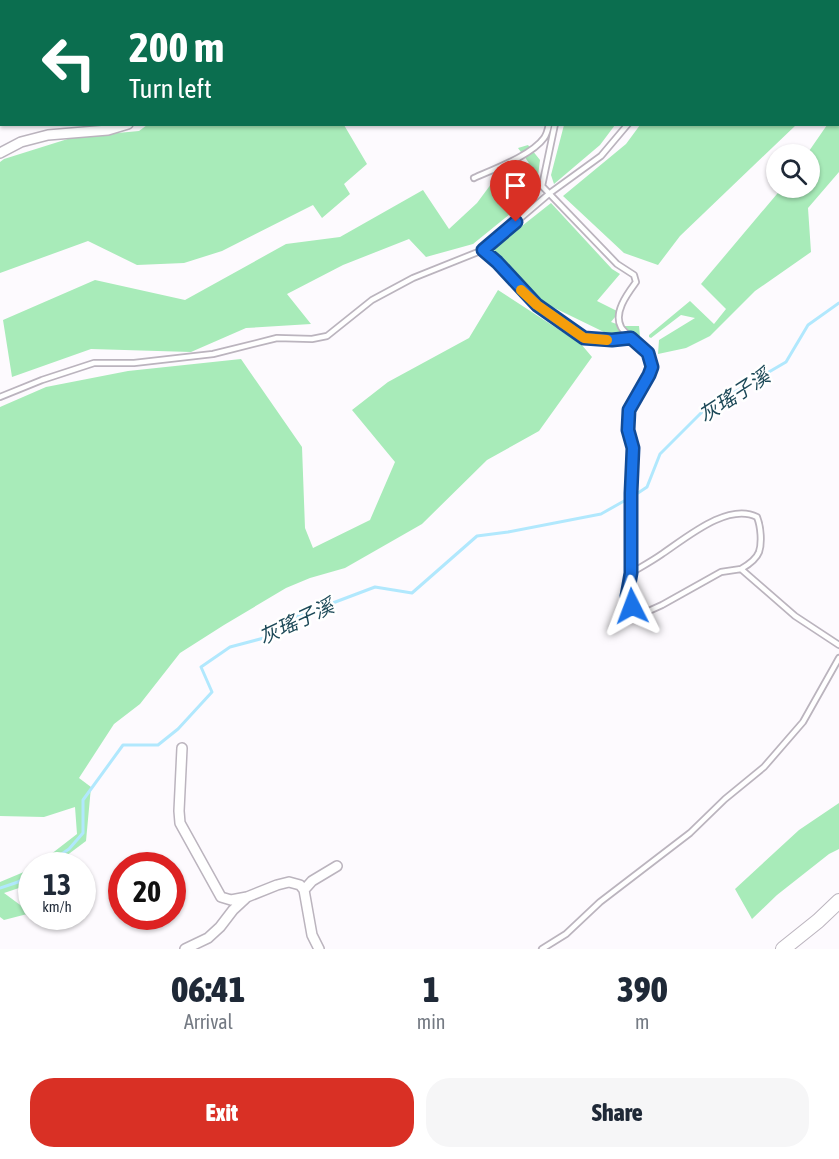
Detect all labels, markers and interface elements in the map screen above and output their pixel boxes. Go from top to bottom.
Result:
text: 200 m [129,23,224,71]
icon: left [30,24,108,102]
text: Turn left [129,73,212,104]
map controls [766,144,820,198]
button: search [766,144,820,198]
pin [490,160,541,222]
icon: arrive [499,169,532,202]
water label: 灰瑤子溪 [694,362,776,426]
position arrow [600,574,664,638]
water label: 灰瑤子溪 [255,592,340,648]
speed limit sign: 20 [108,852,186,930]
text: 13 [43,867,71,901]
text: km/h [42,898,72,915]
text: 06:41 [171,968,245,1010]
text: 1 [423,968,440,1010]
text: 390 [617,968,668,1010]
text: Arrival [184,1010,233,1033]
text: min [417,1010,446,1033]
text: m [635,1010,649,1033]
button: Exit [30,1078,414,1147]
button: Share [426,1078,809,1147]

